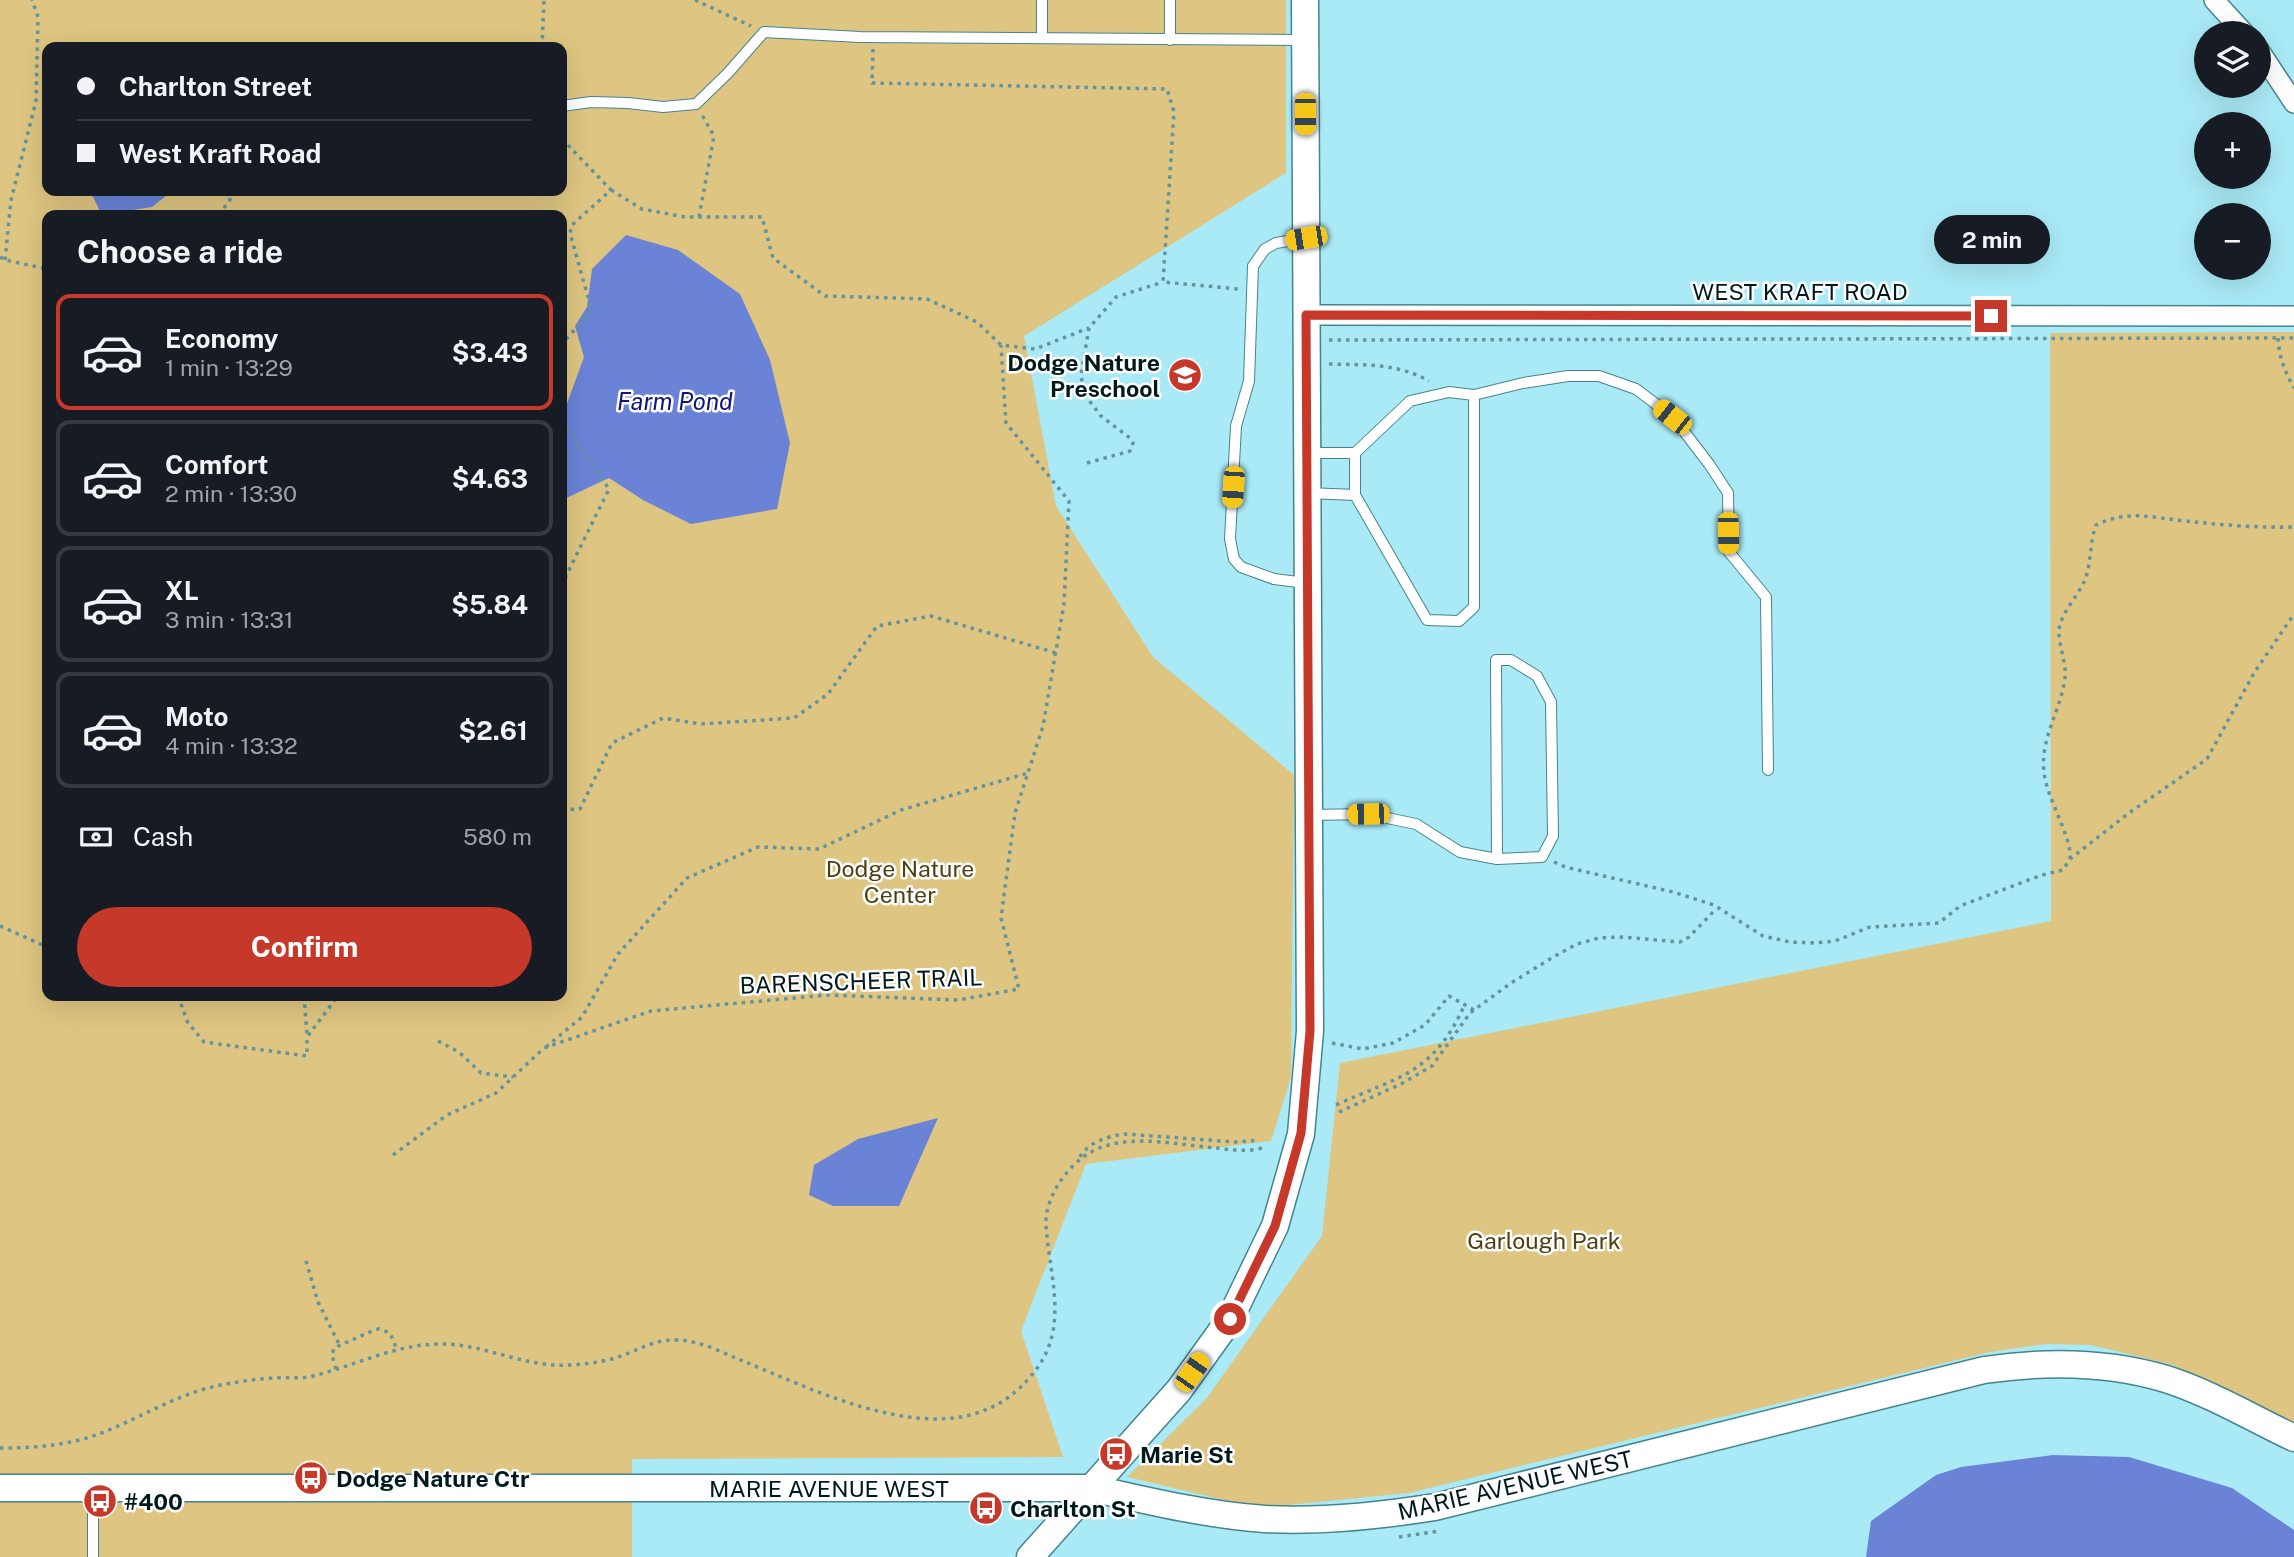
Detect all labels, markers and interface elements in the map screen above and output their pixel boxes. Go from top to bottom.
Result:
map controls [2194,21,2271,280]
button: layers [2194,21,2271,98]
text: Charlton Street [119,71,312,102]
car [1295,93,1316,135]
button: + [2194,112,2271,189]
text: West Kraft Road [119,138,321,169]
button: − [2194,203,2271,280]
callout: 2 min [1933,215,2049,264]
car [1284,224,1329,252]
text: 2 min [1962,226,2022,253]
text: Choose a ride [77,233,283,270]
street label: WEST KRAFT ROAD [1692,278,1908,305]
route end [1975,300,2007,332]
icon: car [81,321,144,384]
text: Economy [165,323,278,354]
text: $3.43 [452,337,528,368]
place label: Dodge Nature Preschool [1007,349,1160,402]
text: 1 min · 13:29 [165,354,293,381]
school or university icon: Dodge Nature Preschool [1166,356,1204,394]
water label: Farm Pond [617,387,733,415]
car [1649,396,1696,438]
icon: car [81,447,144,510]
text: Comfort [165,449,268,480]
text: $4.63 [452,463,528,494]
car [1222,465,1245,509]
text: 2 min · 13:30 [165,480,297,507]
car [1718,512,1739,554]
icon: car [81,573,144,636]
text: XL [165,575,199,606]
text: $5.84 [451,589,528,620]
text: 3 min · 13:31 [165,606,293,633]
icon: car [81,699,144,762]
text: Moto [165,701,228,732]
text: $2.61 [458,715,528,746]
text: 4 min · 13:32 [165,732,298,759]
car [1347,803,1390,825]
icon: cash [77,818,115,856]
text: Cash [133,821,193,852]
text: 580 m [463,823,532,850]
park label: Dodge Nature Center [826,855,974,908]
button: Confirm [77,907,532,987]
street label: BARENSCHEER TRAIL [739,963,983,999]
park label: Garlough Park [1467,1227,1621,1254]
route start [1214,1303,1246,1335]
car [1172,1349,1213,1395]
bus stop icon: Marie St [1097,1435,1135,1473]
place label: Marie St [1140,1441,1233,1468]
street label: MARIE AVENUE WEST [1395,1445,1635,1525]
bus stop icon: Dodge Nature Ctr [292,1459,330,1497]
place label: Dodge Nature Ctr [336,1465,529,1492]
street label: MARIE AVENUE WEST [709,1475,949,1502]
bus stop icon: #400 [81,1482,119,1520]
place label: #400 [124,1488,183,1515]
bus stop icon: Charlton St [967,1489,1005,1527]
place label: Charlton St [1010,1495,1136,1522]

